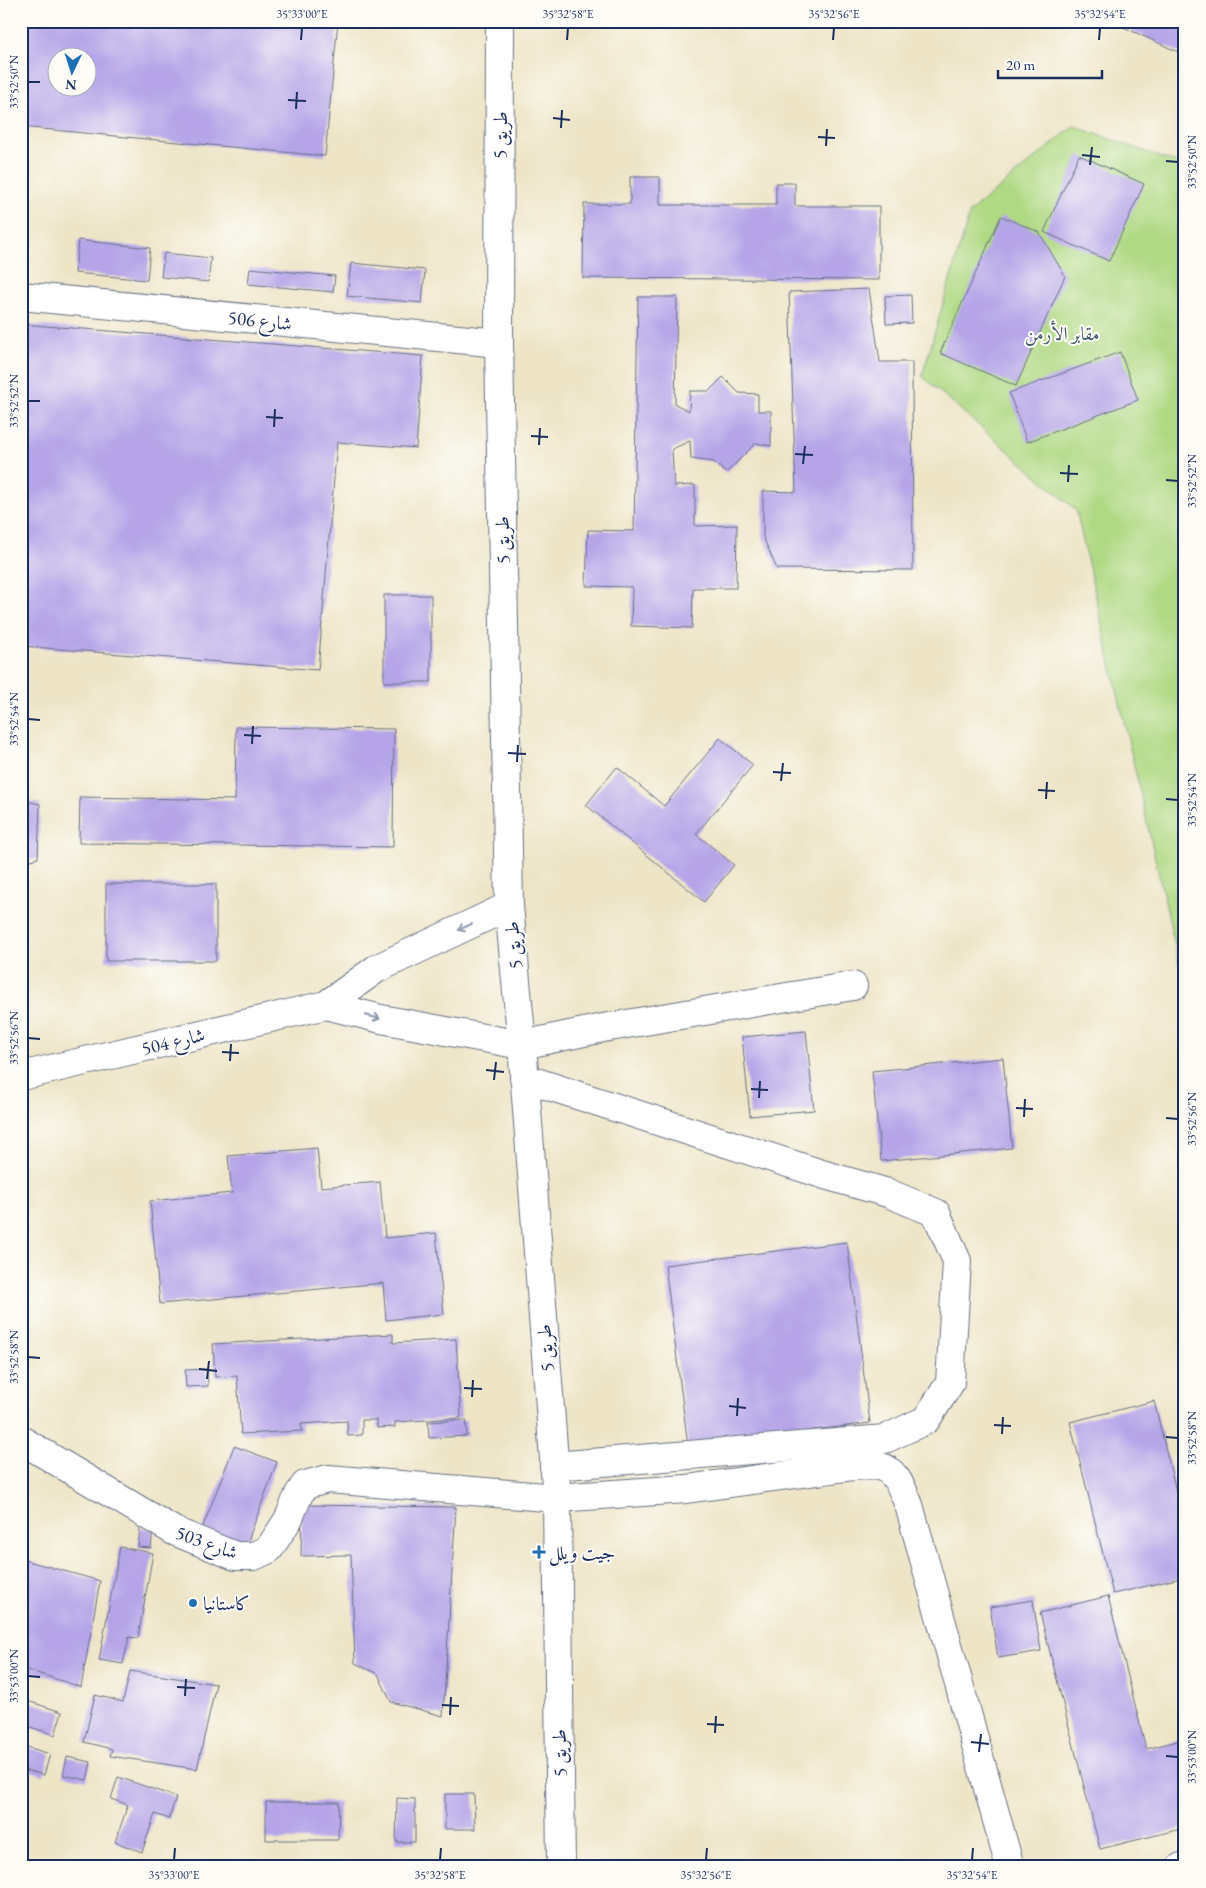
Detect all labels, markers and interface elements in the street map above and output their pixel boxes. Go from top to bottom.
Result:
text: 35°33'00"E [276,6,328,22]
text: 35°32'58"E [542,6,594,22]
text: 35°32'56"E [808,6,860,22]
text: 35°32'54"E [1074,6,1126,22]
north arrow [48,48,98,98]
scale bar [998,48,1102,80]
text: 33°52'50"N [6,55,22,109]
text: 20 m [1006,55,1035,74]
text: N [64,76,77,94]
street label: طريق 5 [488,111,513,159]
text: 33°52'50"N [1184,135,1200,189]
street label: شارع 506 [226,305,293,339]
park label: مقابر الأرمن [1025,320,1099,347]
text: 33°52'52"N [6,374,22,428]
text: 33°52'52"N [1184,454,1200,508]
street label: طريق 5 [490,516,515,564]
text: 33°52'54"N [6,692,22,746]
text: 33°52'54"N [1184,773,1200,827]
street label: طريق 5 [499,920,528,970]
one-way arrow [458,922,473,932]
text: 33°52'56"N [6,1011,22,1065]
one-way arrow [364,1013,380,1022]
street label: شارع 504 [139,1022,208,1064]
text: 33°52'56"N [1184,1092,1200,1146]
street label: طريق 5 [531,1323,560,1373]
text: 33°52'58"N [6,1330,22,1384]
text: 33°52'58"N [1184,1411,1200,1465]
street label: شارع 503 [171,1520,241,1568]
place label: جيت ويلل [549,1540,615,1566]
marker: جيت ويلل [533,1546,545,1558]
place label: كاستانيا [203,1591,250,1616]
marker: كاستانيا [187,1597,199,1609]
text: 33°53'00"N [6,1649,22,1703]
street label: طريق 5 [547,1729,572,1777]
text: 33°53'00"N [1184,1730,1200,1784]
text: 35°33'00"E [148,1867,200,1883]
text: 35°32'58"E [414,1867,466,1883]
text: 35°32'56"E [680,1867,732,1883]
text: 35°32'54"E [946,1867,998,1883]

